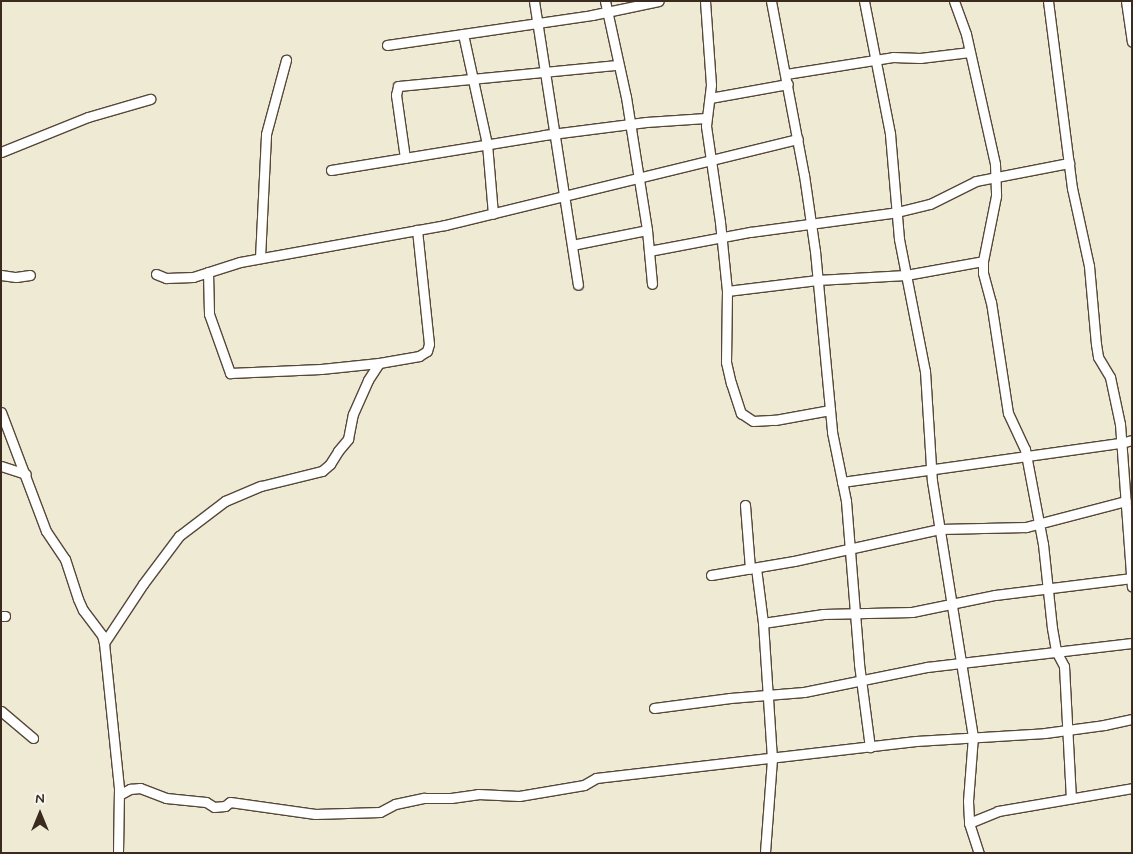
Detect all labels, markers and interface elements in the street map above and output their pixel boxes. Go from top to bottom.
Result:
north arrow [15,789,65,839]
text: N [35,790,45,808]

